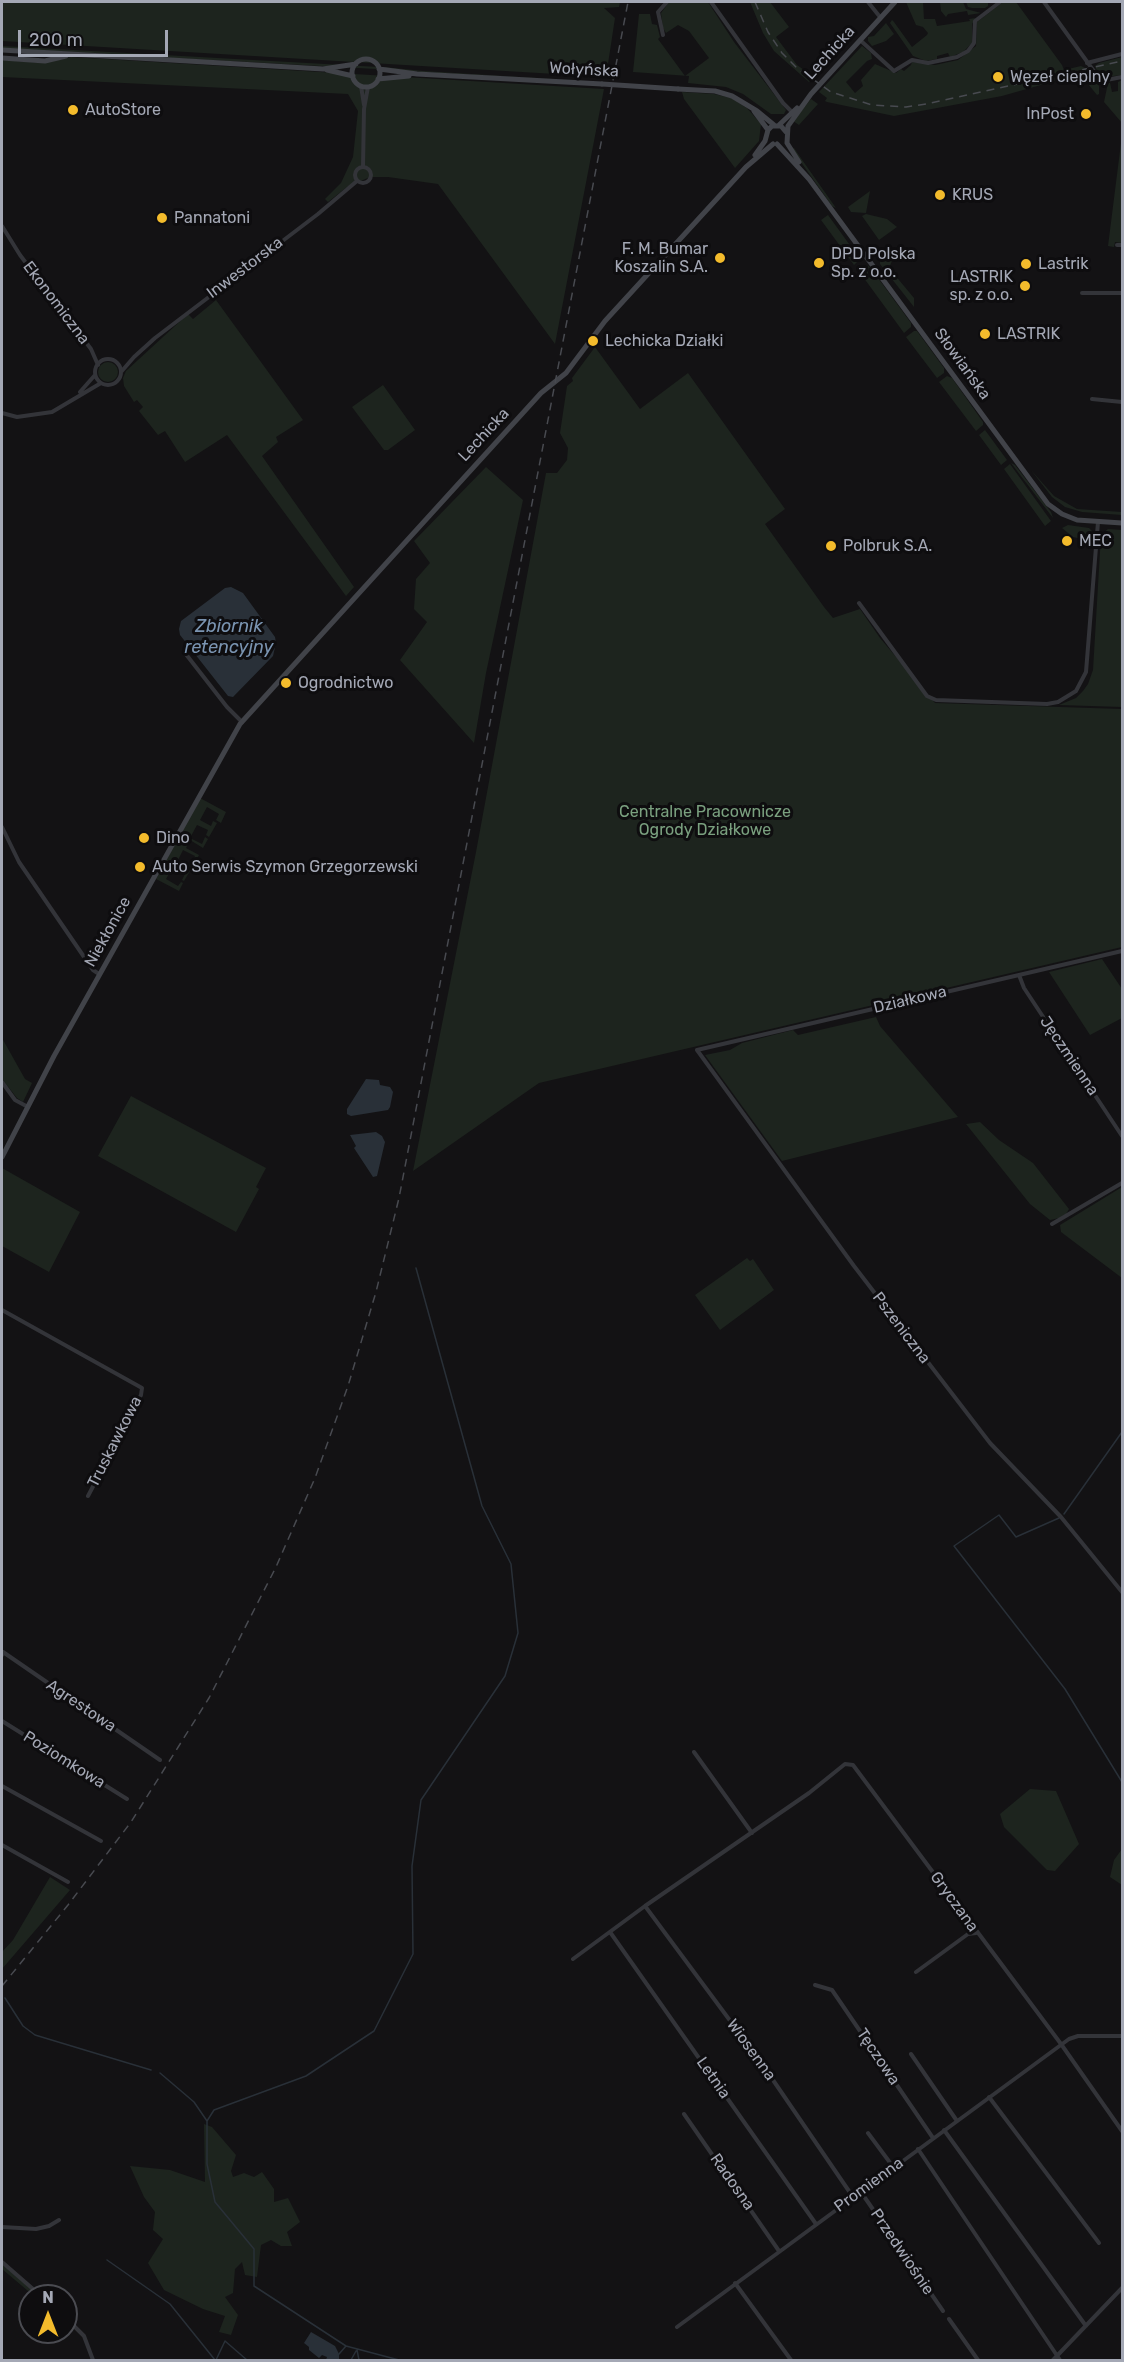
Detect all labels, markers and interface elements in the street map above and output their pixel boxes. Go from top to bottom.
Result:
scale bar [21,18,171,56]
street label: Lechicka [801,22,859,84]
text: 200 m [29,29,83,51]
street label: Wołyńska [549,59,619,81]
place label: Węzeł cieplny [1010,67,1110,87]
marker: Węzeł cieplny [991,70,1005,84]
place label: AutoStore [85,100,161,120]
marker: AutoStore [66,103,80,117]
place label: InPost [1026,104,1074,124]
marker: InPost [1079,107,1093,121]
place label: KRUS [952,185,993,205]
marker: KRUS [933,188,947,202]
place label: Pannatoni [174,208,250,228]
marker: Pannatoni [155,211,169,225]
street label: Inwestorska [203,233,287,303]
place label: F. M. Bumar Koszalin S.A. [614,239,708,277]
place label: DPD Polska Sp. z o.o. [831,244,916,282]
marker: F. M. Bumar Koszalin S.A. [713,251,727,265]
place label: Lastrik [1038,254,1088,274]
marker: DPD Polska Sp. z o.o. [812,256,826,270]
marker: Lastrik [1019,257,1033,271]
street label: Ekonomiczna [18,258,94,348]
place label: LASTRIK sp. z o.o. [949,267,1013,305]
marker: LASTRIK sp. z o.o. [1018,279,1032,293]
place label: LASTRIK [997,324,1060,344]
street label: Słowiańska [930,325,994,403]
marker: LASTRIK [978,327,992,341]
place label: Lechicka Działki [605,331,723,351]
marker: Lechicka Działki [586,334,600,348]
street label: Lechicka [454,404,514,466]
place label: MEC [1079,531,1112,551]
marker: MEC [1060,534,1074,548]
place label: Polbruk S.A. [843,536,932,556]
marker: Polbruk S.A. [824,539,838,553]
water label: Zbiornik retencyjny [184,616,274,658]
place label: Ogrodnictwo [298,673,393,693]
marker: Ogrodnictwo [279,676,293,690]
park label: Centralne Pracownicze Ogrody Działkowe [619,802,791,840]
place label: Dino [156,828,190,848]
marker: Dino [137,831,151,845]
place label: Auto Serwis Szymon Grzegorzewski [152,857,418,877]
marker: Auto Serwis Szymon Grzegorzewski [133,860,147,874]
street label: Niekłonice [81,894,135,970]
street label: Działkowa [872,982,948,1018]
street label: Jęczmienna [1035,1013,1103,1099]
street label: Pszeniczna [868,1288,934,1368]
street label: Truskawkowa [84,1393,146,1491]
street label: Agrestowa [43,1676,119,1736]
street label: Poziomkowa [20,1727,108,1793]
street label: Gryczana [926,1868,982,1936]
street label: Wiosenna [722,2016,780,2084]
street label: Tęczowa [852,2025,904,2089]
street label: Letnia [692,2053,734,2103]
street label: Radosna [706,2150,758,2214]
street label: Promienna [831,2154,907,2216]
street label: Przedwiośnie [866,2205,938,2299]
north arrow [18,2284,78,2344]
text: N [42,2288,54,2307]

